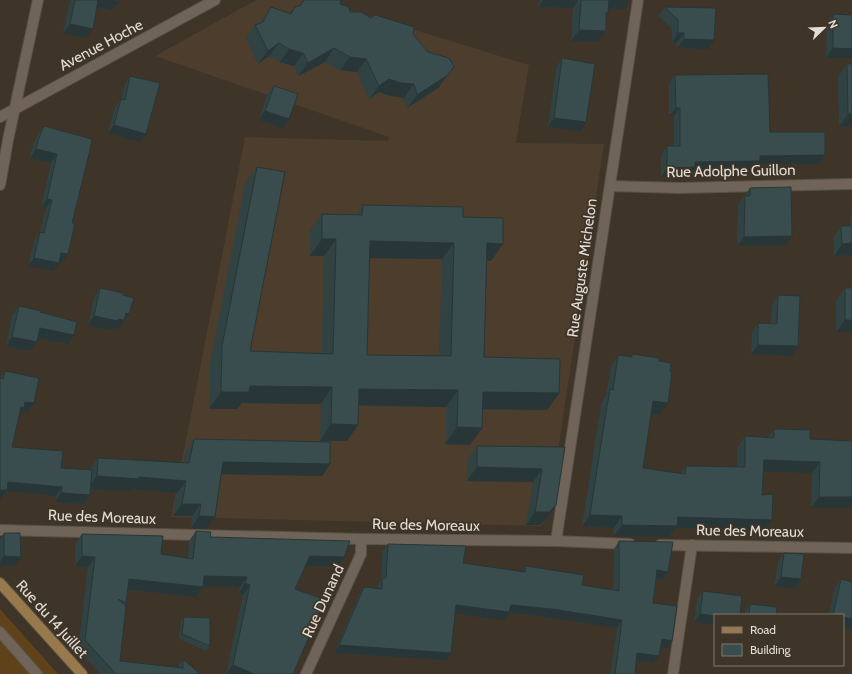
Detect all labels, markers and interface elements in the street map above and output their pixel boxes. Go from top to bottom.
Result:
north arrow [804,8,844,48]
street label: Avenue Hoche [56,15,146,75]
text: N [825,18,841,30]
street label: Rue Adolphe Guillon [666,161,796,181]
street label: Rue Auguste Michelon [563,197,601,339]
street label: Rue des Moreaux [48,506,156,528]
street label: Rue des Moreaux [372,515,480,535]
street label: Rue des Moreaux [696,521,804,541]
street label: Rue Dunand [298,562,348,640]
street label: Rue du 14 Juillet [12,576,92,662]
legend [714,614,844,666]
text: Road [750,622,776,637]
text: Building [750,642,792,657]

